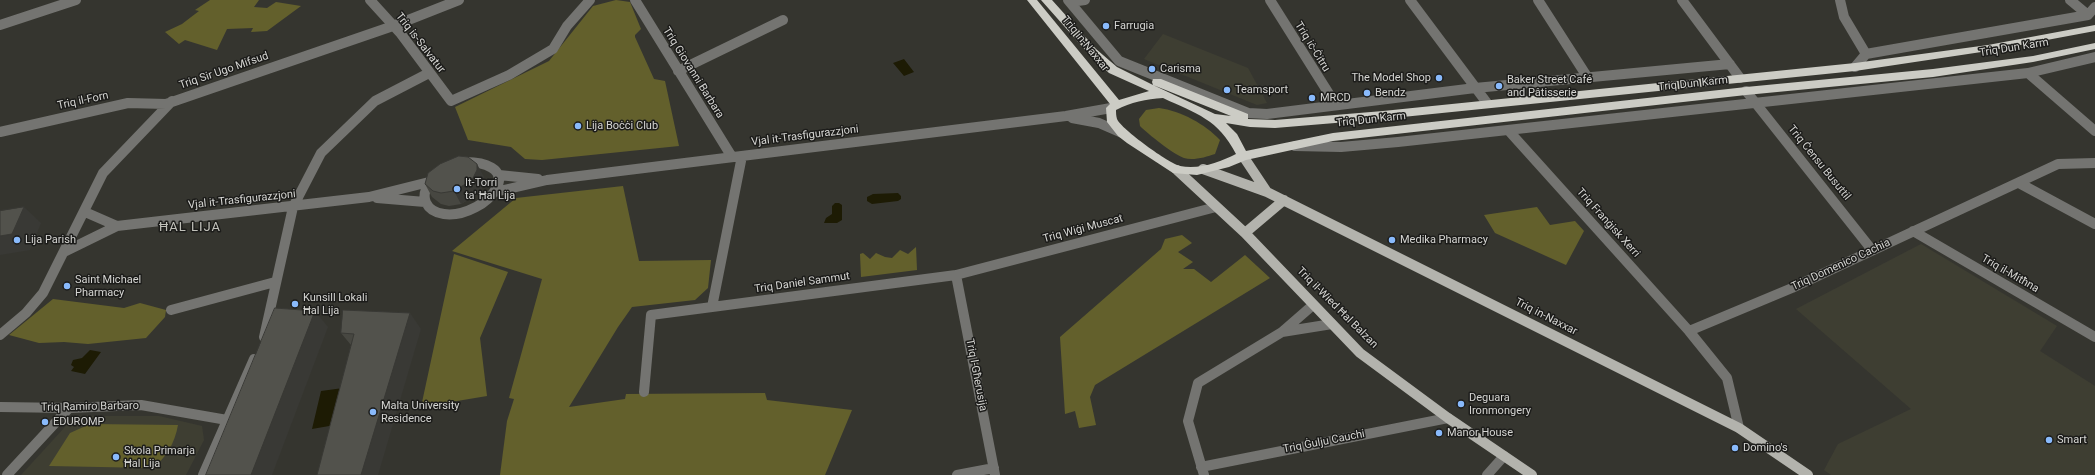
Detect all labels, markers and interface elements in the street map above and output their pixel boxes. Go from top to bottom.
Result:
street label: Triq is-Salvatur [392,10,448,76]
street label: Triq in-Naxxar [1059,14,1111,74]
place label: Farrugia [1114,19,1154,33]
street label: Triq iċ-Ċitru [1292,20,1332,74]
marker: Farrugia [1101,21,1111,31]
street label: Triq Giovanni Barbara [660,25,726,121]
street label: Triq Dun Karm [1978,36,2050,60]
street label: Triq Sir Ugo Mifsud [178,50,270,92]
place label: Carisma [1160,62,1201,76]
marker: Carisma [1147,64,1157,74]
place label: The Model Shop [1351,71,1431,85]
marker: The Model Shop [1434,73,1444,83]
place label: Baker Street Café and Pâtisserie [1507,73,1592,99]
street label: Triq Dun Karm [1658,74,1728,94]
marker: Baker Street Café and Pâtisserie [1494,81,1504,91]
place label: Teamsport [1235,83,1288,97]
marker: Teamsport [1222,85,1232,95]
place label: Bendz [1375,86,1405,100]
marker: Bendz [1362,88,1372,98]
street label: Triq il-Forn [56,89,110,113]
place label: MRCD [1320,91,1351,105]
marker: MRCD [1307,93,1317,103]
street label: Triq Dun Karm [1336,110,1406,130]
place label: Lija Boċċi Club [586,119,658,133]
marker: Lija Boċċi Club [573,121,583,131]
street label: Vjal it-Trasfigurazzjoni [751,123,859,149]
street label: Triq Ċensu Busuttil [1785,123,1853,203]
place label: It-Torri ta' Ħal Lija [465,176,515,202]
marker: It-Torri ta' Ħal Lija [452,184,462,194]
street label: Triq Franġisk Xerri [1573,186,1643,260]
street label: Vjal it-Trasfigurazzjoni [188,188,296,212]
street label: Triq Wiġi Muscat [1042,212,1124,246]
district label: ĦAL LIJA [159,220,221,236]
place label: Lija Parish [25,233,76,247]
place label: Medika Pharmacy [1400,233,1488,247]
marker: Lija Parish [12,235,22,245]
marker: Medika Pharmacy [1387,235,1397,245]
street label: Triq Domenico Cachia [1789,236,1893,294]
street label: Triq il-Mitħna [1979,252,2041,296]
street label: Triq il-Wied Ħal Balzan [1294,265,1380,351]
street label: Triq Daniel Sammut [753,270,851,296]
place label: Saint Michael Pharmacy [75,273,141,299]
marker: Saint Michael Pharmacy [62,281,72,291]
place label: Kunsill Lokali Ħal Lija [303,291,367,317]
street label: Triq in-Naxxar [1513,296,1579,338]
marker: Kunsill Lokali Ħal Lija [290,299,300,309]
street label: Triq l-Għerusija [963,338,989,412]
place label: Deguara Ironmongery [1469,391,1531,417]
place label: Malta University Residence [381,399,459,425]
marker: Deguara Ironmongery [1456,399,1466,409]
street label: Triq Ramiro Barbaro [41,400,139,414]
marker: Malta University Residence [368,407,378,417]
place label: EDUROMP [53,415,104,429]
marker: EDUROMP [40,417,50,427]
place label: Manor House [1447,426,1513,440]
street label: Triq Ġulju Cauchi [1282,428,1366,456]
marker: Manor House [1434,428,1444,438]
place label: Smart [2057,433,2087,447]
marker: Smart [2044,435,2054,445]
place label: Domino's [1743,441,1788,455]
marker: Domino's [1730,443,1740,453]
place label: Skola Primarja Ħal Lija [124,444,195,470]
marker: Skola Primarja Ħal Lija [111,452,121,462]

